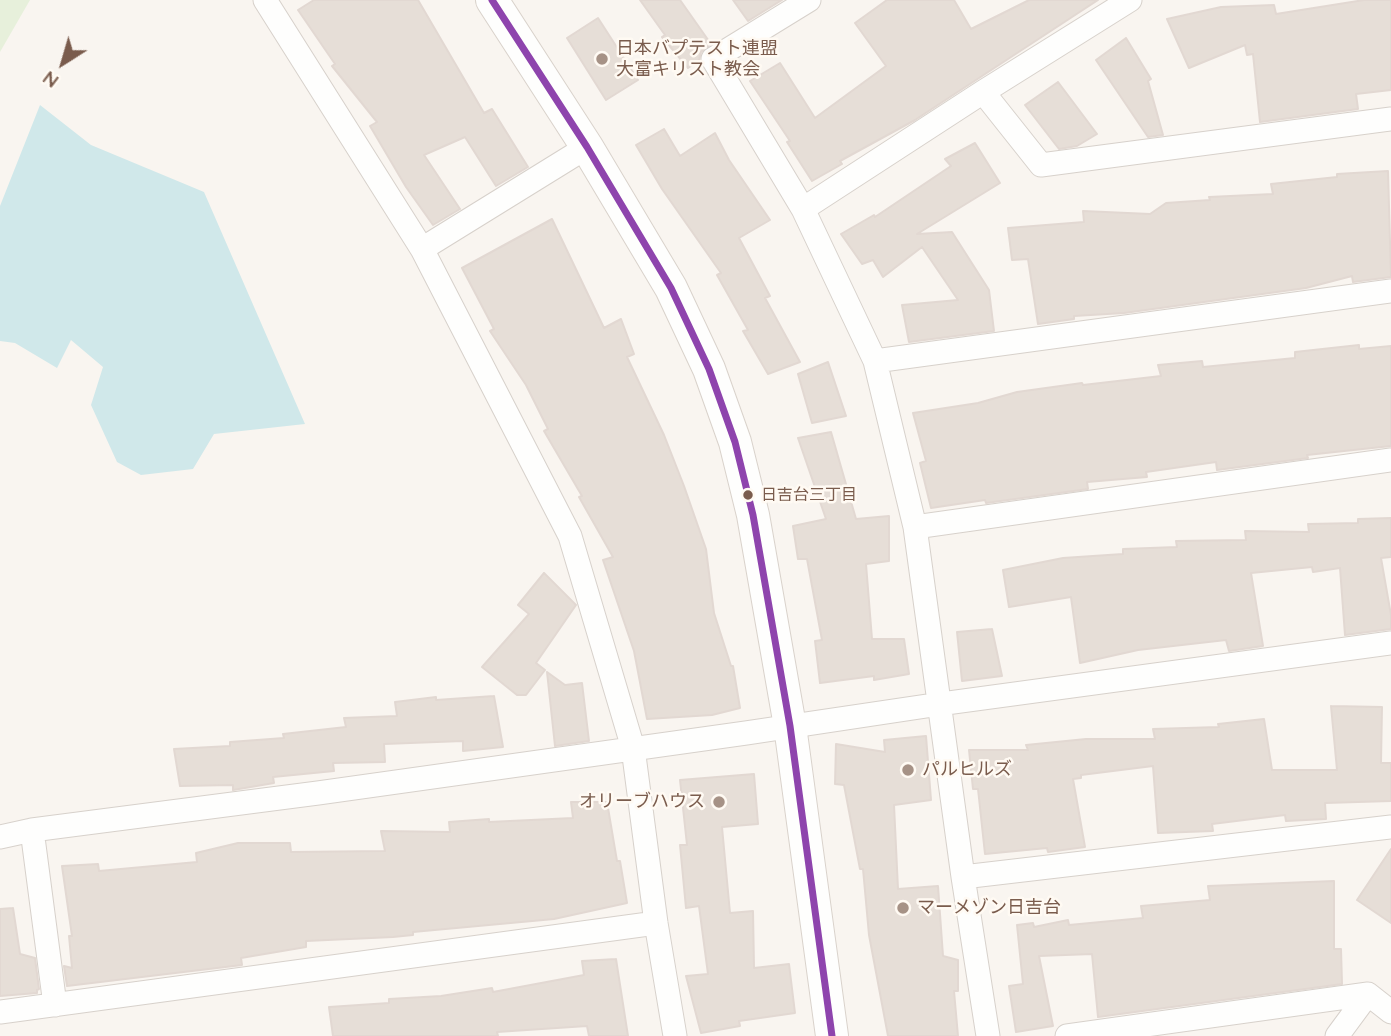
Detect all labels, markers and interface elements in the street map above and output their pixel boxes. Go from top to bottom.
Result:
north arrow [28,28,98,98]
place label: 日本バプテスト連盟 大富キリスト教会 [616,38,778,80]
marker: 日本バプテスト連盟 大富キリスト教会 [594,51,610,67]
text: N [38,66,63,94]
place label: 日吉台三丁目 [761,485,857,505]
marker: 日吉台三丁目 [741,488,755,502]
place label: パルヒルズ [922,759,1012,781]
marker: パルヒルズ [900,762,916,778]
place label: オリーブハウス [579,791,705,813]
marker: オリーブハウス [711,794,727,810]
place label: マーメゾン日吉台 [917,897,1061,919]
marker: マーメゾン日吉台 [895,900,911,916]

